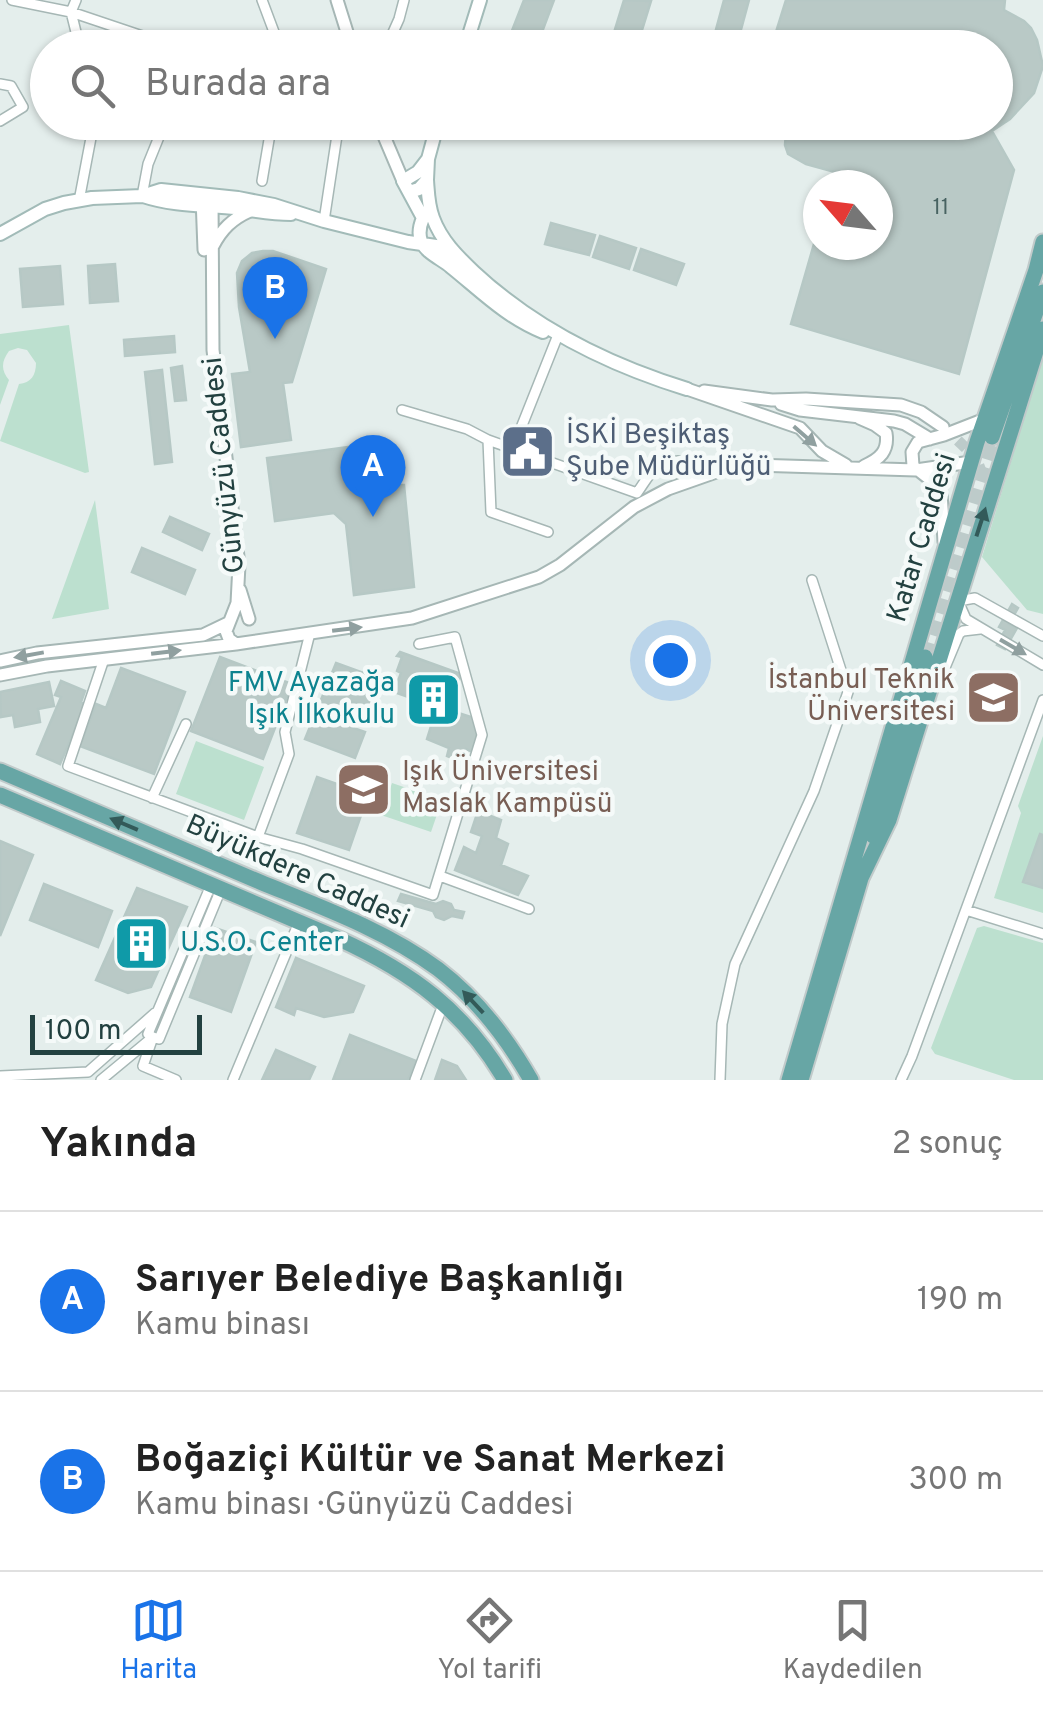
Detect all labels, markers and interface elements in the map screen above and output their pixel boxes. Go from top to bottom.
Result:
search box [30,30,1013,140]
icon: search [65,58,120,113]
text: Burada ara [145,61,331,110]
north arrow [803,170,893,260]
house number: 11 [933,195,949,222]
pin: B [242,256,308,339]
street label: Günyüzü Caddesi [196,355,254,575]
place label: İSKİ Beşiktaş Şube Müdürlüğü [566,417,772,486]
public building icon: İSKİ Beşiktaş Şube Müdürlüğü [497,422,557,482]
one-way arrow [792,425,817,447]
pin: A [340,434,406,517]
street label: Katar Caddesi [880,449,966,627]
one-way arrow [975,507,990,537]
one-way arrow [331,620,363,636]
your location [645,635,696,686]
one-way arrow [999,638,1027,655]
one-way arrow [150,644,182,660]
one-way arrow [13,648,45,663]
place label: İstanbul Teknik Üniversitesi [768,662,955,731]
place label: FMV Ayazağa Işık İlkokulu [228,666,395,734]
school or university icon: İstanbul Teknik Üniversitesi [964,667,1024,727]
building icon: FMV Ayazağa Işık İlkokulu [404,670,464,730]
place label: Işık Üniversitesi Maslak Kampüsü [402,753,612,823]
school or university icon: Işık Üniversitesi Maslak Kampüsü [333,759,393,819]
street label: Büyükdere Caddesi [179,807,415,939]
one-way arrow [109,816,138,832]
building icon: U.S.O. Center [111,914,171,974]
place label: U.S.O. Center [180,926,344,962]
one-way arrow [462,990,485,1014]
scale bar [30,1010,202,1054]
text: 100 m [45,1014,121,1050]
text: Yakında [40,1119,197,1172]
text: 2 sonuç [892,1125,1003,1165]
text: Sarıyer Belediye Başkanlığı [135,1257,624,1306]
text: A [61,1281,84,1321]
text: 190 m [917,1281,1003,1321]
text: Kamu binası [135,1306,310,1346]
text: Boğaziçi Kültür ve Sanat Merkezi [135,1437,726,1486]
text: B [61,1461,84,1501]
text: 300 m [909,1461,1003,1501]
text: Kamu binası · Günyüzü Caddesi [135,1486,573,1526]
tab: Harita [120,1593,197,1689]
tab: Yol tarifi [438,1593,542,1689]
tab: Kaydedilen [783,1593,923,1689]

